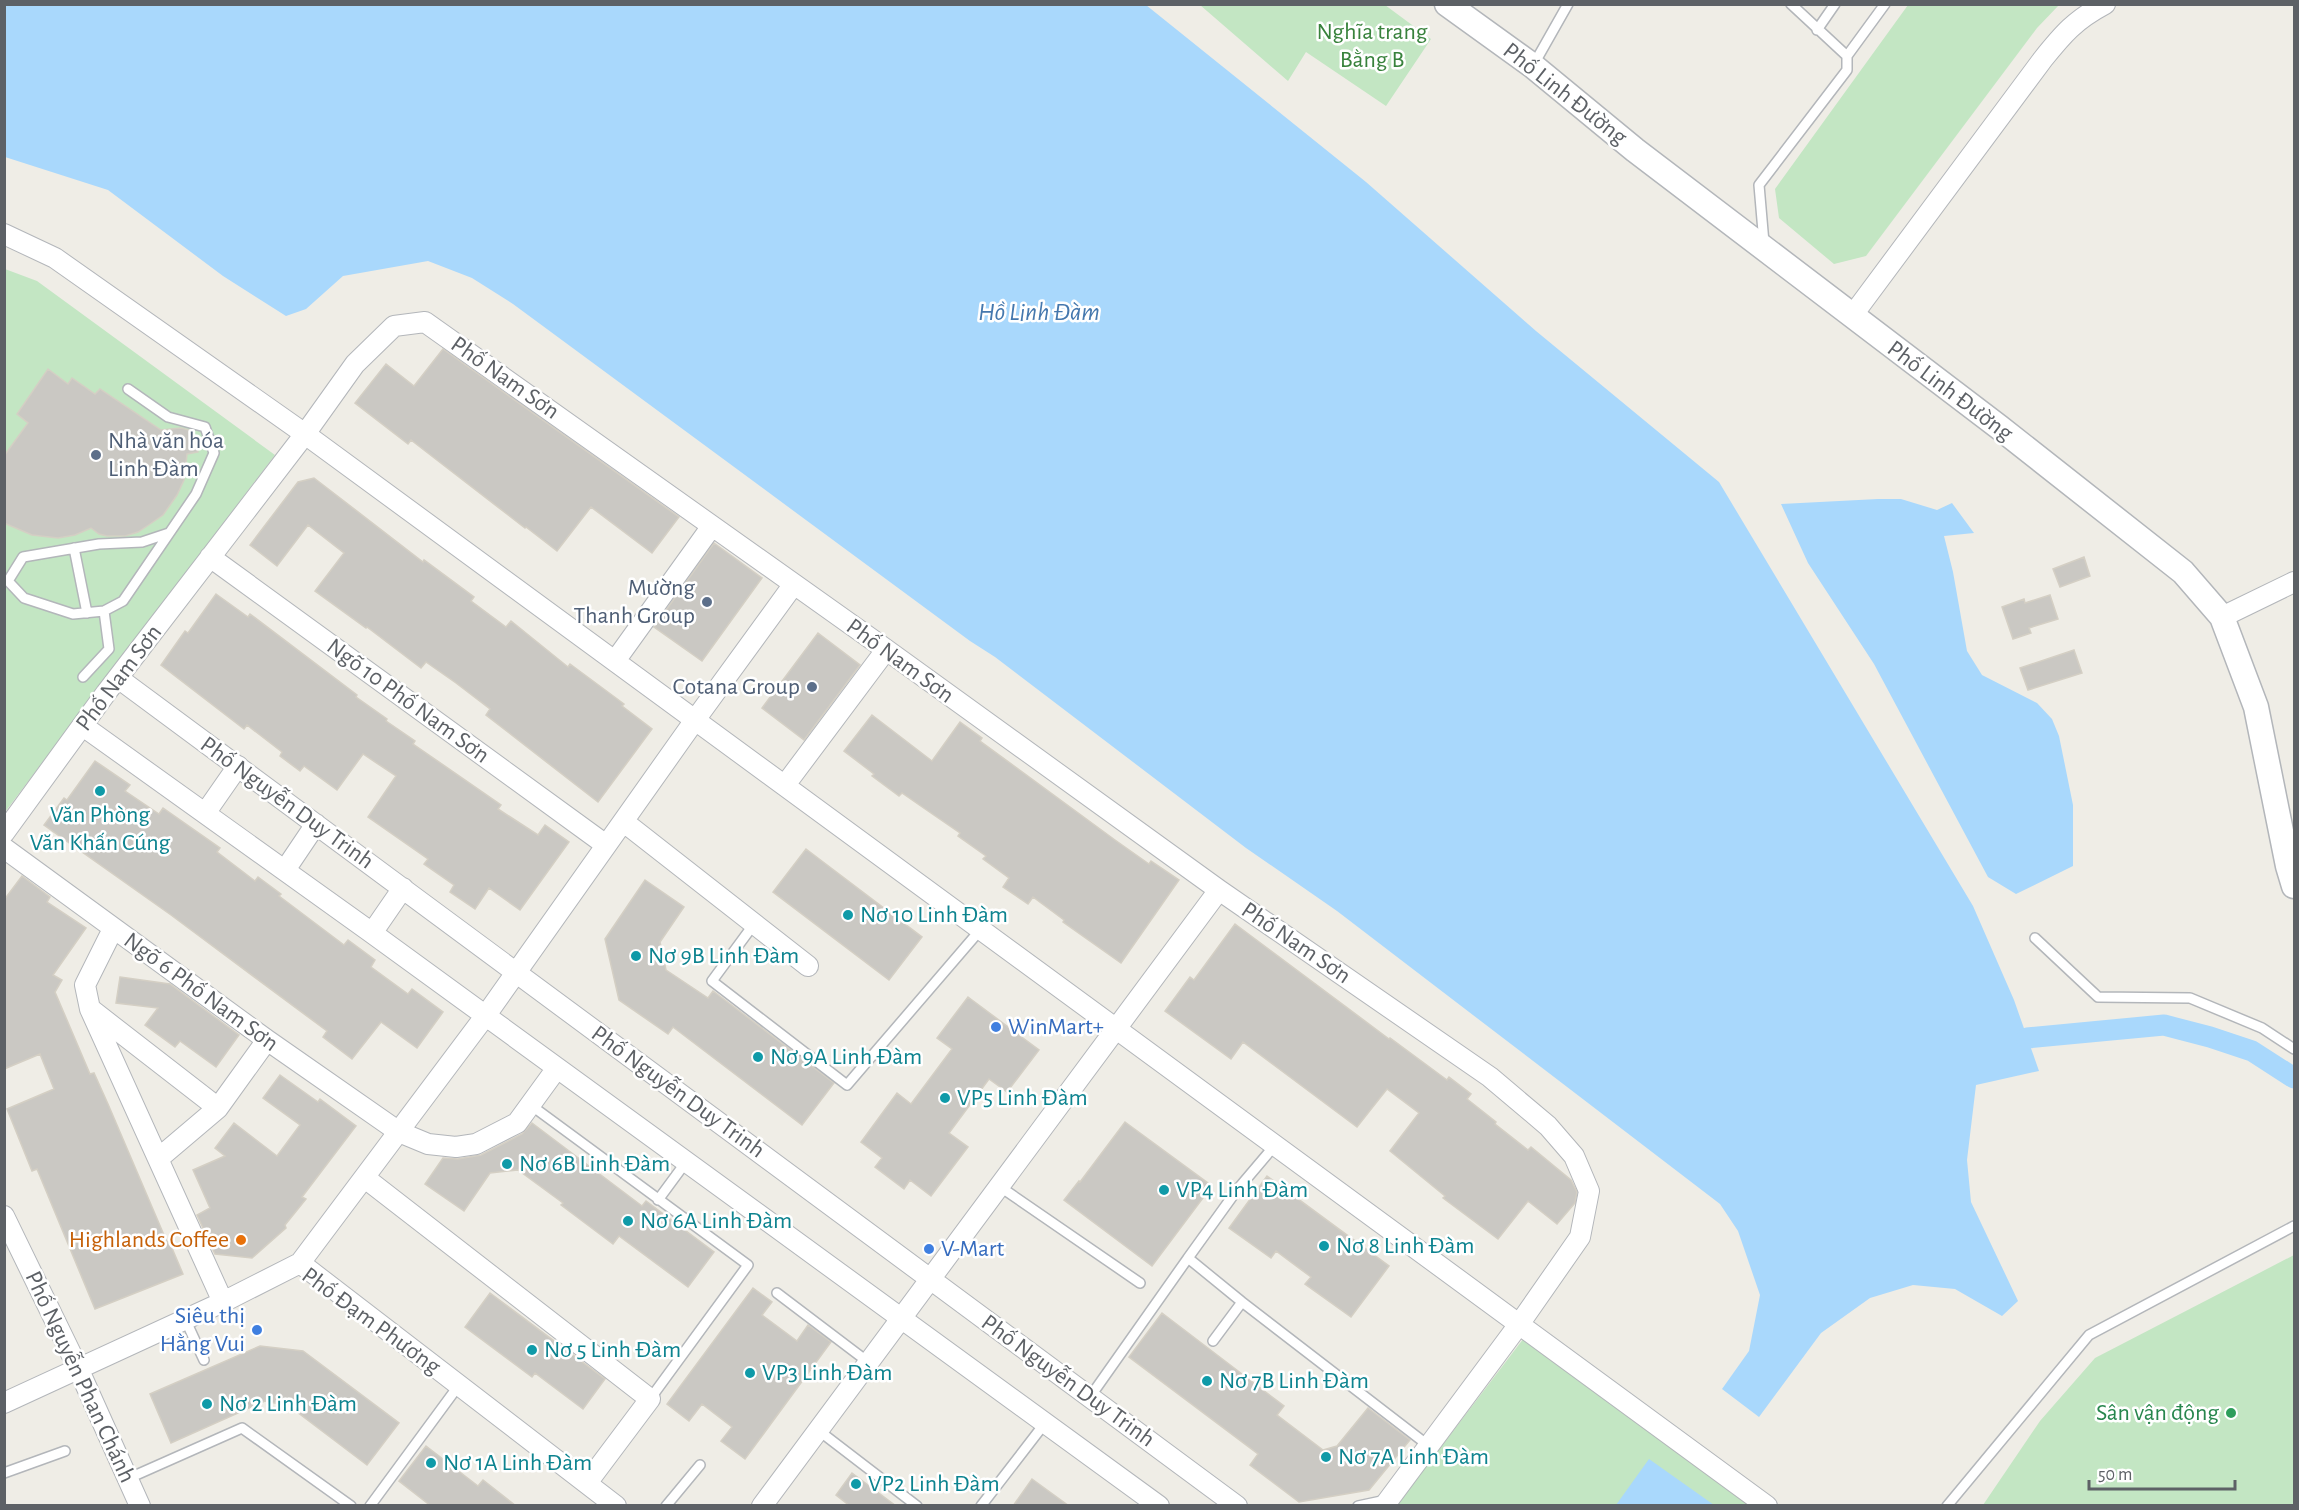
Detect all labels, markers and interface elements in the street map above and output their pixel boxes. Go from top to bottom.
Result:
park label: Nghĩa trang Bằng B [1317,20,1428,72]
street label: Phố Linh Đường [1498,38,1632,150]
water label: Hồ Linh Đàm [978,299,1100,325]
street label: Phố Nam Sơn [446,332,564,424]
street label: Phố Linh Đường [1883,336,2017,446]
place label: Nhà văn hóa Linh Đàm [108,429,224,481]
marker: Nhà văn hóa Linh Đàm [89,448,103,462]
place label: Mường Thanh Group [573,576,695,628]
marker: Mường Thanh Group [700,595,714,609]
street label: Phố Nam Sơn [842,614,958,708]
street label: Phố Nam Sơn [71,620,167,736]
street label: Ngõ 10 Phố Nam Sơn [322,634,494,768]
place label: Cotana Group [672,675,800,699]
marker: Cotana Group [805,680,819,694]
street label: Phố Nguyễn Duy Trinh [196,731,379,874]
marker: Văn Phòng Văn Khấn Cúng [93,784,107,798]
place label: Văn Phòng Văn Khấn Cúng [30,803,171,855]
street label: Phố Nam Sơn [1237,898,1355,988]
place label: Nơ 10 Linh Đàm [860,903,1008,927]
marker: Nơ 10 Linh Đàm [841,908,855,922]
street label: Ngõ 6 Phố Nam Sơn [119,928,283,1056]
place label: Nơ 9B Linh Đàm [648,944,799,968]
marker: Nơ 9B Linh Đàm [629,949,643,963]
place label: WinMart+ [1008,1015,1104,1039]
street label: Phố Nguyễn Duy Trinh [587,1020,770,1163]
marker: WinMart+ [989,1020,1003,1034]
place label: Nơ 9A Linh Đàm [770,1045,922,1069]
marker: Nơ 9A Linh Đàm [751,1050,765,1064]
place label: VP5 Linh Đàm [957,1086,1088,1110]
marker: VP5 Linh Đàm [938,1091,952,1105]
place label: Nơ 6B Linh Đàm [519,1152,670,1176]
marker: Nơ 6B Linh Đàm [500,1157,514,1171]
place label: VP4 Linh Đàm [1176,1178,1308,1202]
marker: VP4 Linh Đàm [1157,1183,1171,1197]
place label: Nơ 6A Linh Đàm [640,1209,792,1233]
marker: Nơ 6A Linh Đàm [621,1214,635,1228]
place label: Highlands Coffee [69,1228,229,1252]
marker: Highlands Coffee [234,1233,248,1247]
place label: Nơ 8 Linh Đàm [1336,1234,1474,1258]
place label: V-Mart [941,1237,1005,1261]
marker: Nơ 8 Linh Đàm [1317,1239,1331,1253]
marker: V-Mart [922,1242,936,1256]
street label: Phố Đạm Phương [297,1263,445,1379]
street label: Phố Nguyễn Phan Chánh [20,1267,140,1486]
place label: Siêu thị Hằng Vui [160,1304,245,1356]
street label: Phố Nguyễn Duy Trinh [977,1309,1160,1452]
marker: Siêu thị Hằng Vui [250,1323,264,1337]
place label: Nơ 5 Linh Đàm [544,1338,681,1362]
marker: Nơ 5 Linh Đàm [525,1343,539,1357]
place label: VP3 Linh Đàm [762,1361,893,1385]
marker: VP3 Linh Đàm [743,1366,757,1380]
place label: Nơ 7B Linh Đàm [1219,1369,1369,1393]
marker: Nơ 7B Linh Đàm [1200,1374,1214,1388]
place label: Nơ 2 Linh Đàm [219,1392,357,1416]
marker: Nơ 2 Linh Đàm [200,1397,214,1411]
place label: Sân vận động [2096,1401,2219,1425]
marker: Sân vận động [2224,1406,2238,1420]
place label: Nơ 7A Linh Đàm [1338,1445,1489,1469]
marker: Nơ 7A Linh Đàm [1319,1450,1333,1464]
place label: Nơ 1A Linh Đàm [443,1451,592,1475]
scale bar [2089,1453,2234,1491]
marker: Nơ 1A Linh Đàm [424,1456,438,1470]
text: 50 m [2098,1466,2132,1484]
place label: VP2 Linh Đàm [868,1472,1000,1496]
marker: VP2 Linh Đàm [849,1477,863,1491]

